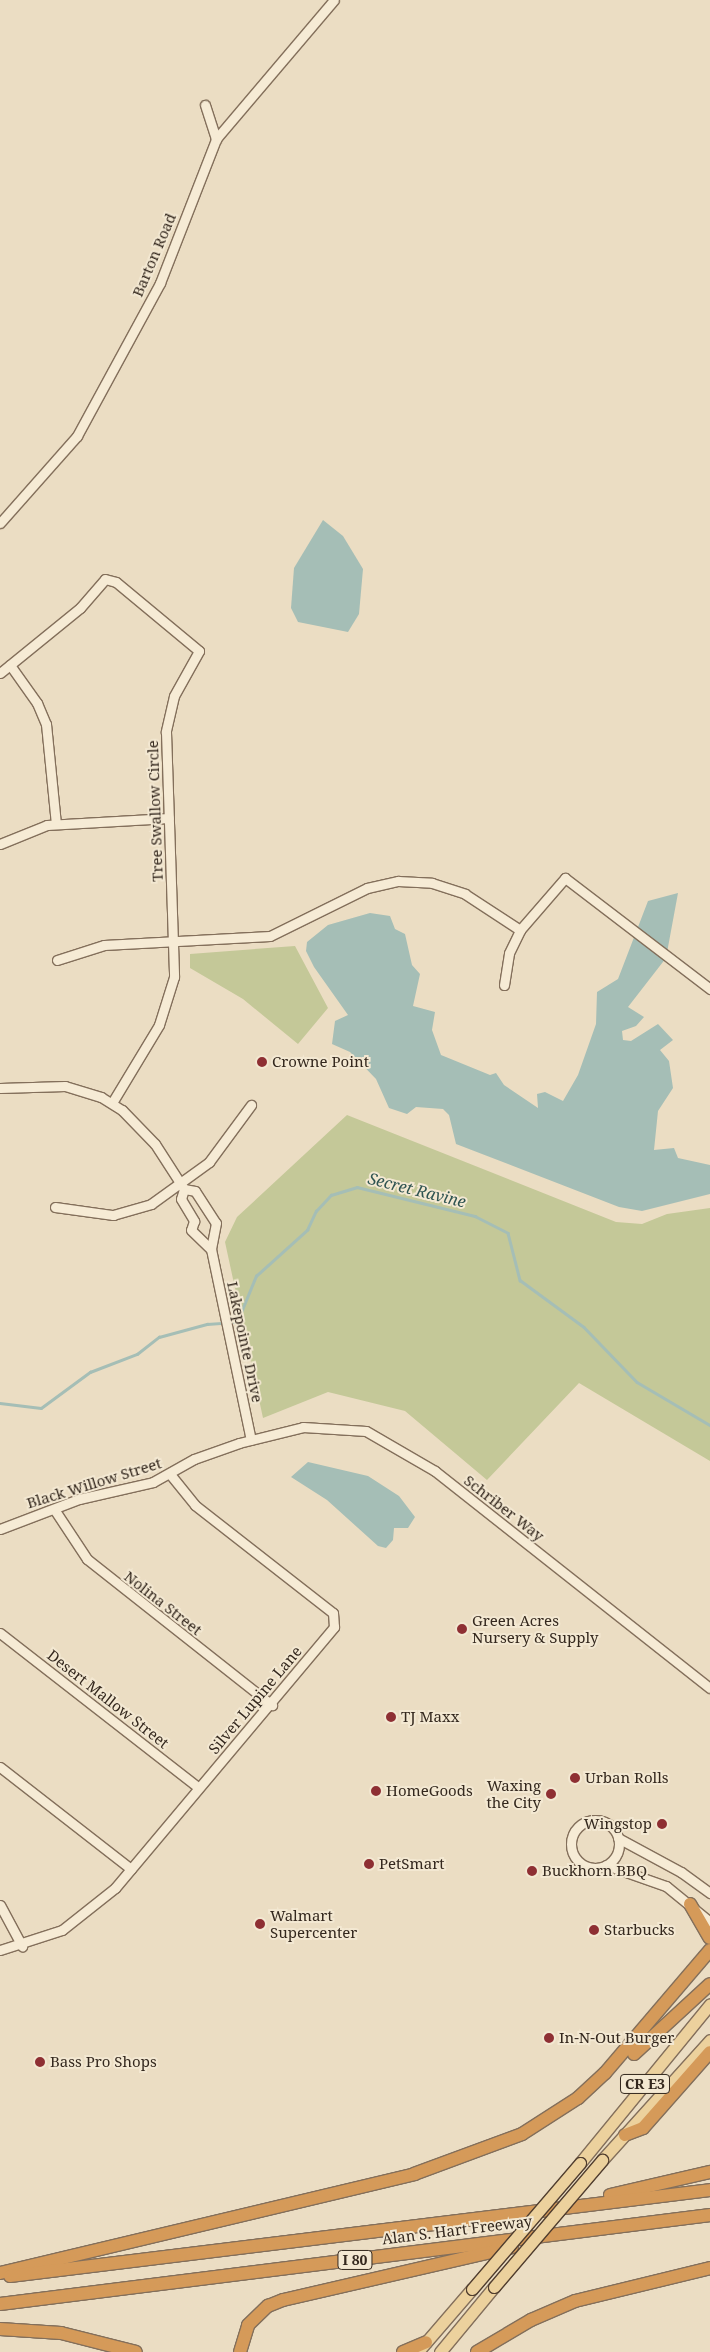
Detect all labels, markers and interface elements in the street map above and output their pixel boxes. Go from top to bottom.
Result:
street label: Barton Road [128,211,180,299]
street label: Tree Swallow Circle [144,740,166,882]
place label: Crowne Point [272,1053,369,1071]
marker: Crowne Point [256,1056,268,1068]
water label: Secret Ravine [366,1169,468,1211]
street label: Lakepointe Drive [223,1280,267,1404]
street label: Black Willow Street [24,1454,164,1512]
street label: Schriber Way [460,1471,548,1545]
street label: Nolina Street [121,1567,205,1639]
place label: Green Acres Nursery & Supply [472,1611,599,1646]
marker: Green Acres Nursery & Supply [456,1623,468,1635]
street label: Silver Lupine Lane [205,1642,305,1758]
street label: Desert Mallow Street [44,1646,172,1752]
place label: TJ Maxx [401,1708,459,1726]
marker: TJ Maxx [385,1711,397,1723]
place label: Urban Rolls [585,1769,669,1787]
marker: Urban Rolls [569,1772,581,1784]
place label: Waxing the City [487,1776,541,1811]
place label: HomeGoods [386,1782,473,1800]
marker: HomeGoods [370,1785,382,1797]
marker: Waxing the City [545,1788,557,1800]
place label: Wingstop [584,1815,652,1833]
marker: Wingstop [656,1818,668,1830]
place label: PetSmart [379,1855,444,1873]
marker: PetSmart [363,1858,375,1870]
place label: Buckhorn BBQ [542,1862,647,1880]
marker: Buckhorn BBQ [526,1865,538,1877]
place label: Walmart Supercenter [270,1906,357,1941]
marker: Walmart Supercenter [254,1918,266,1930]
place label: Starbucks [604,1921,675,1939]
marker: Starbucks [588,1924,600,1936]
place label: In-N-Out Burger [559,2029,674,2047]
marker: In-N-Out Burger [543,2032,555,2044]
place label: Bass Pro Shops [50,2053,157,2071]
marker: Bass Pro Shops [34,2056,46,2068]
road number: CR E3 [619,2072,671,2096]
street label: Alan S. Hart Freeway [381,2212,533,2248]
road number: I 80 [336,2248,374,2272]

